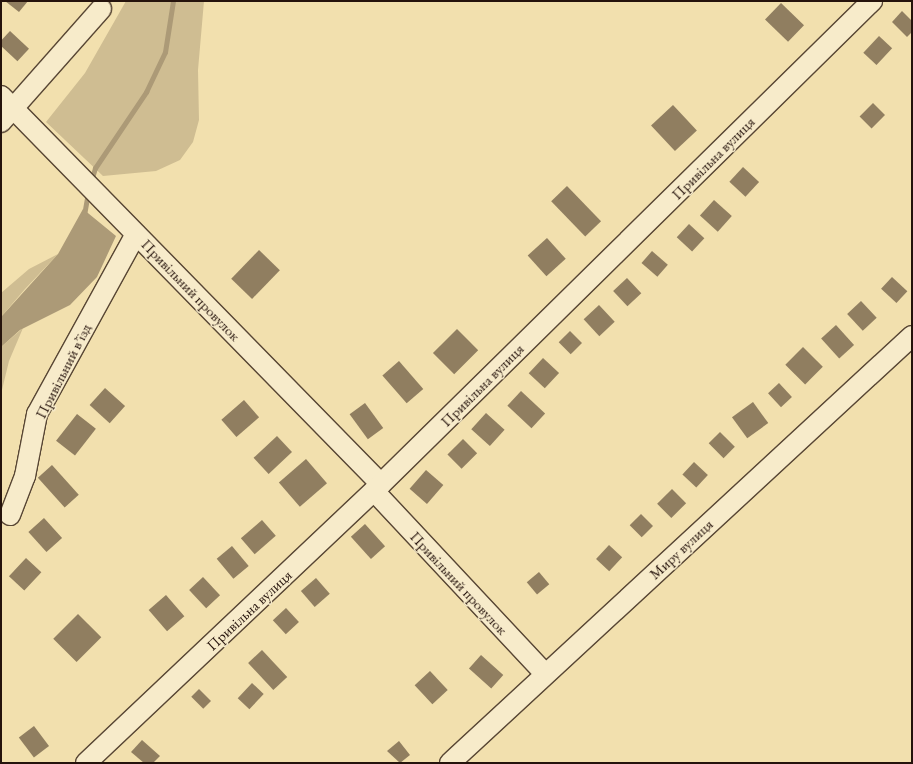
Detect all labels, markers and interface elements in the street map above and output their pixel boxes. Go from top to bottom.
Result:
street label: Привільна вулиця [668,113,758,203]
street label: Привільний провулок [138,235,244,345]
street label: Привільний в’їзд [31,321,95,421]
street label: Привільна вулиця [437,340,527,430]
street label: Миру вулиця [646,515,716,583]
street label: Привільний провулок [406,528,512,638]
street label: Привільна вулиця [203,566,295,654]

